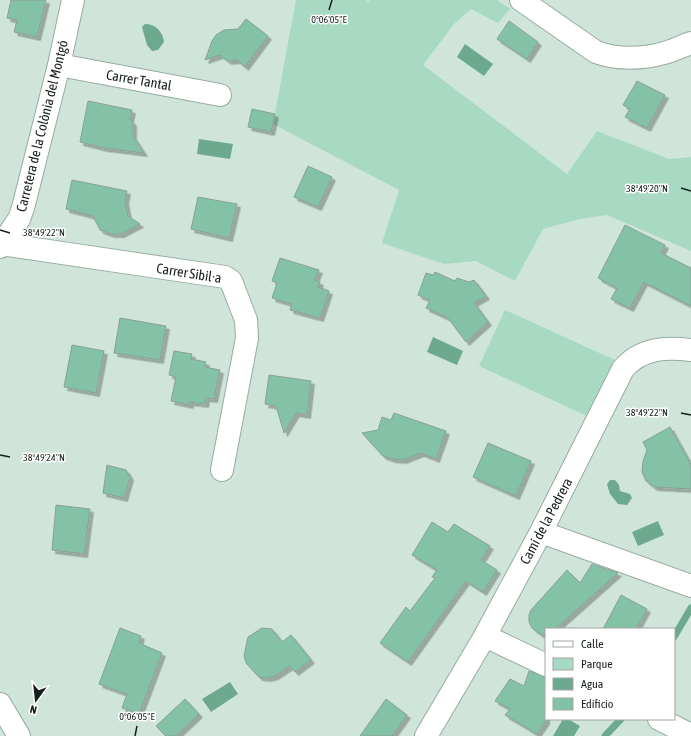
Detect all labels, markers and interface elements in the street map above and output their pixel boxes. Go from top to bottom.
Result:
text: 0°06'05"E [311,14,347,25]
street label: Carretera de la Colònia del Montgó [13,39,71,213]
street label: Carrer Tantal [105,66,173,94]
text: 38°49'20"N [626,183,668,194]
text: 38°49'22"N [23,227,65,238]
street label: Carrer Sibil·a [155,260,223,286]
text: 38°49'22"N [626,407,668,418]
text: 38°49'24"N [23,452,65,463]
street label: Camí de la Pedrera [517,475,575,567]
legend [545,628,675,720]
text: Calle [581,637,604,651]
text: Parque [581,657,613,671]
text: Agua [581,677,603,691]
north arrow [16,680,56,720]
text: Edificio [581,697,614,711]
text: N [29,703,38,716]
text: 0°06'05"E [119,711,155,722]

